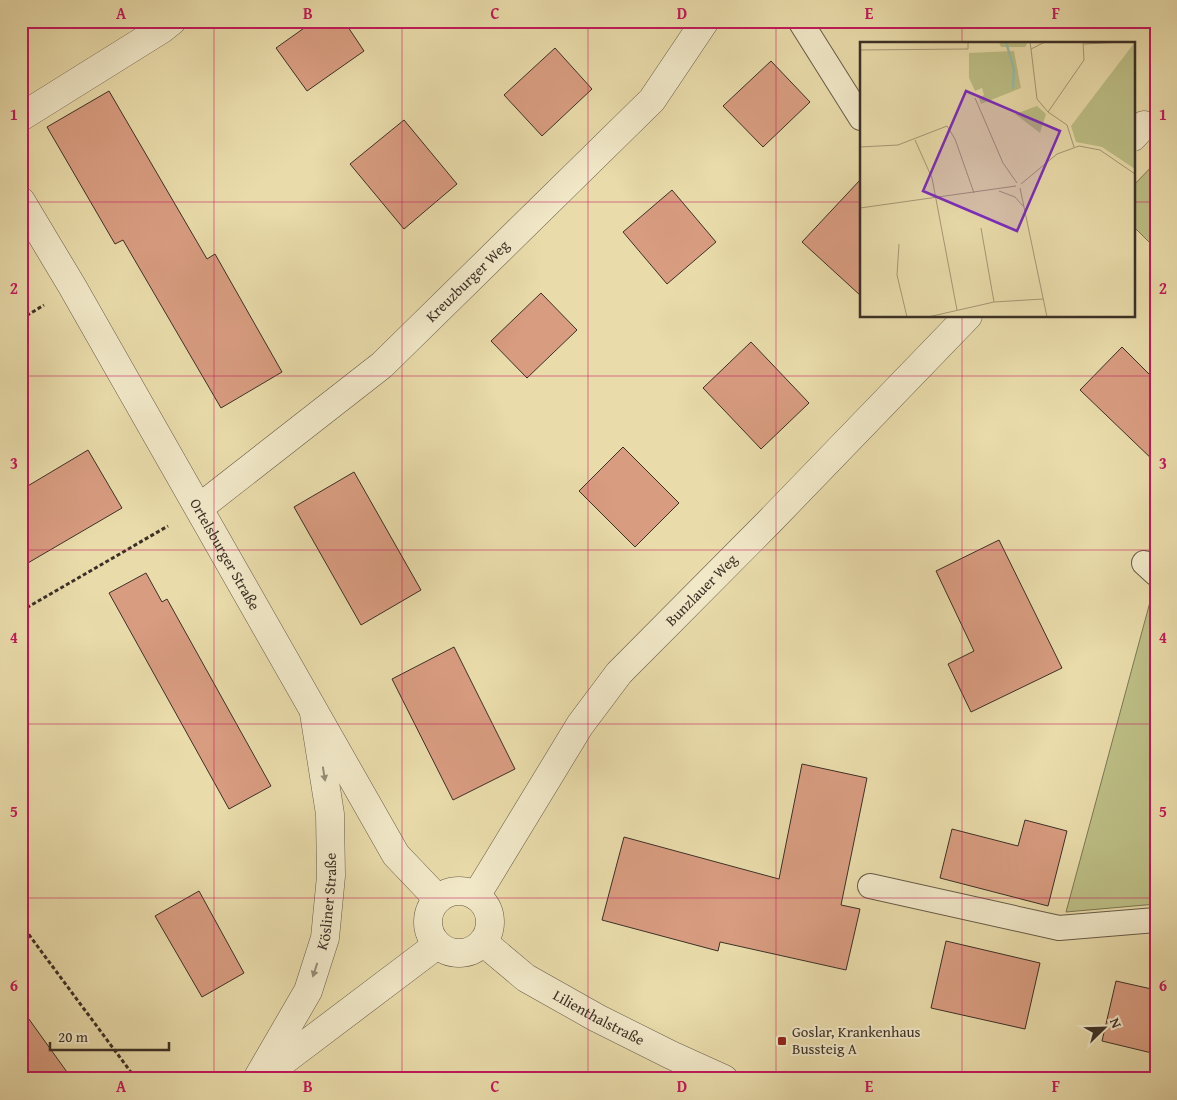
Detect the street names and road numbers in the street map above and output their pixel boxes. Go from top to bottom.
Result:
street label: Kreuzburger Weg [421,235,514,327]
street label: Ortelsburger Straße [185,494,265,614]
street label: Bunzlauer Weg [660,549,742,631]
street label: Kösliner Straße [311,853,341,953]
street label: Lilienthalstraße [549,984,648,1050]

